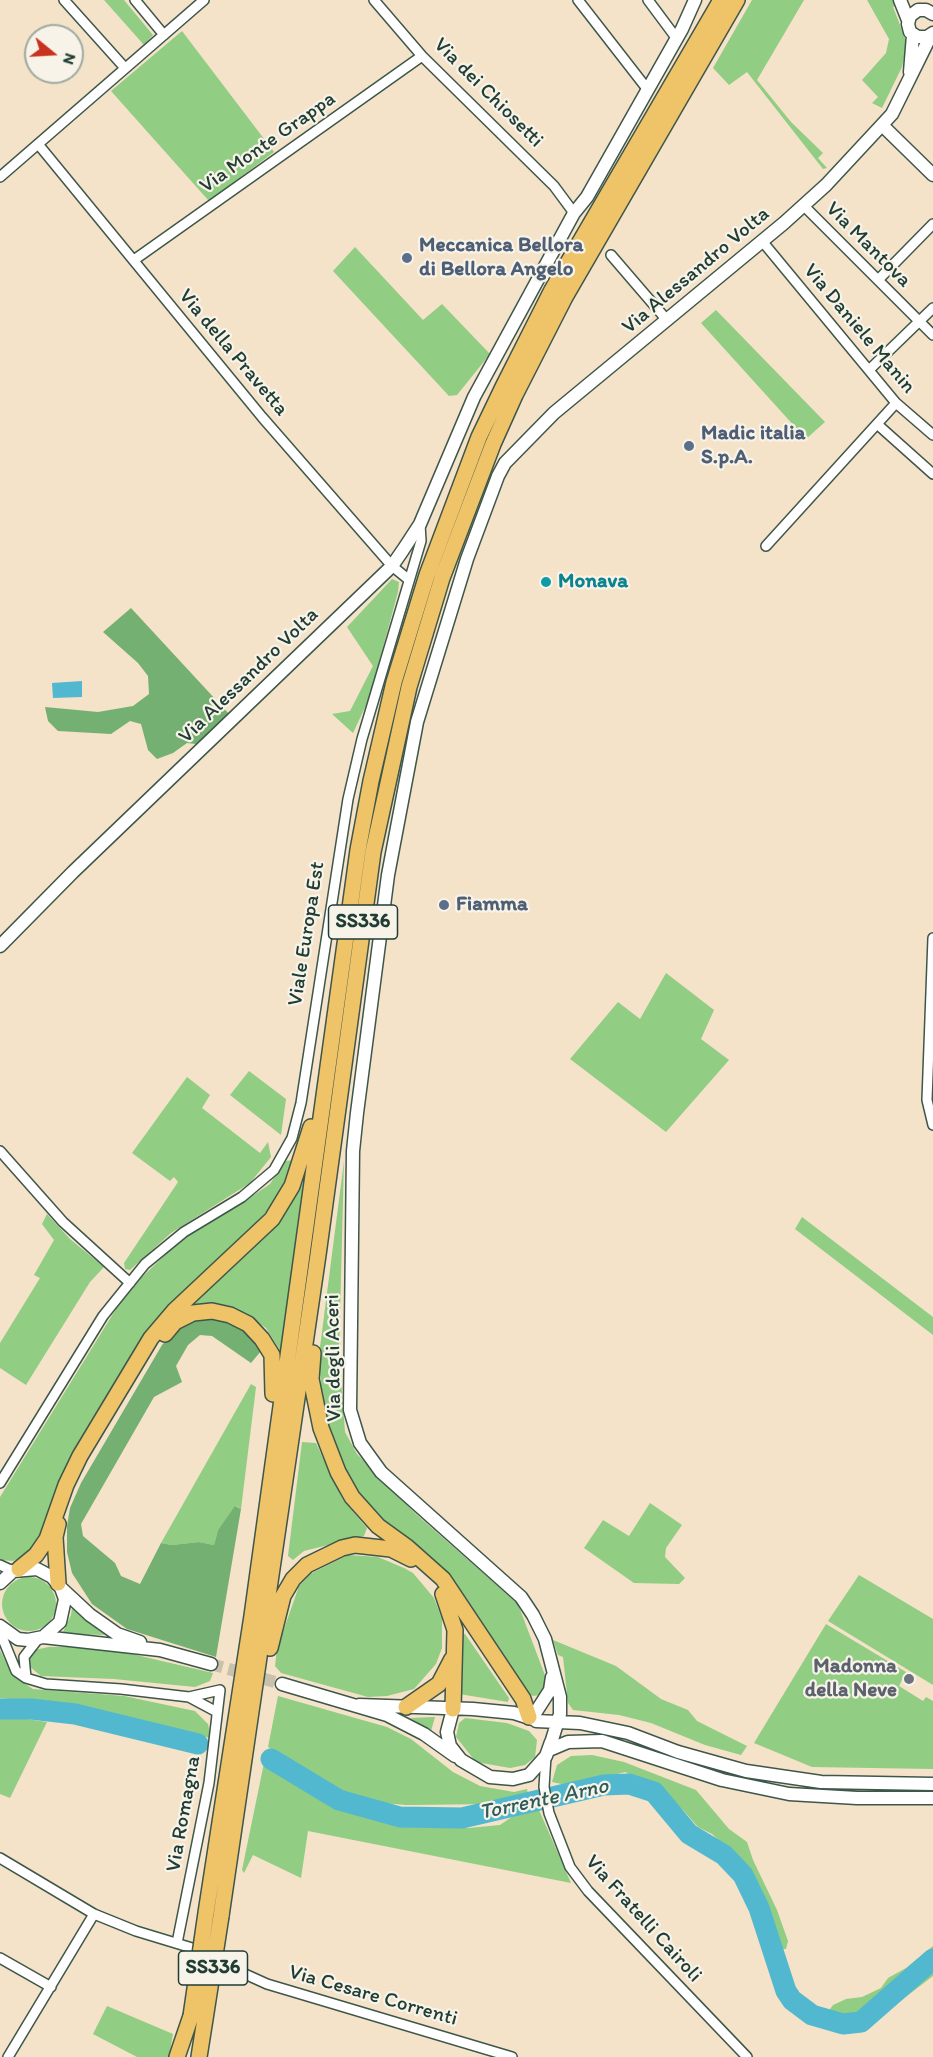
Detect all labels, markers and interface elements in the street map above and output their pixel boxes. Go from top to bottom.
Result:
north arrow [24,24,84,84]
street label: Via dei Chiosetti [428,33,548,153]
text: N [59,51,80,67]
street label: Via Monte Grappa [195,87,341,199]
street label: Via Mantova [820,197,916,293]
street label: Via Alessandro Volta [617,202,775,340]
place label: Meccanica Bellora di Bellora Angelo [419,233,583,283]
marker: Meccanica Bellora di Bellora Angelo [400,251,414,265]
street label: Via Daniele Manin [797,259,921,399]
street label: Via della Pravetta [173,284,293,422]
place label: Madic italia S.p.A. [701,421,806,471]
marker: Madic italia S.p.A. [682,439,696,453]
place label: Monava [558,569,628,595]
marker: Monava [539,575,553,589]
street label: Via Alessandro Volta [174,603,324,749]
street label: Viale Europa Est [283,860,331,1008]
place label: Fiamma [456,892,528,918]
marker: Fiamma [437,898,451,912]
road number: SS336 [328,905,398,939]
street label: Via degli Aceri [320,1294,348,1422]
place label: Madonna della Neve [805,1654,897,1704]
marker: Madonna della Neve [902,1672,916,1686]
street label: Via Romagna [161,1754,207,1874]
water label: Torrente Arno [477,1773,611,1827]
street label: Via Fratelli Cairoli [579,1850,707,1988]
road number: SS336 [178,1951,248,1985]
street label: Via Cesare Correnti [286,1960,460,2032]

